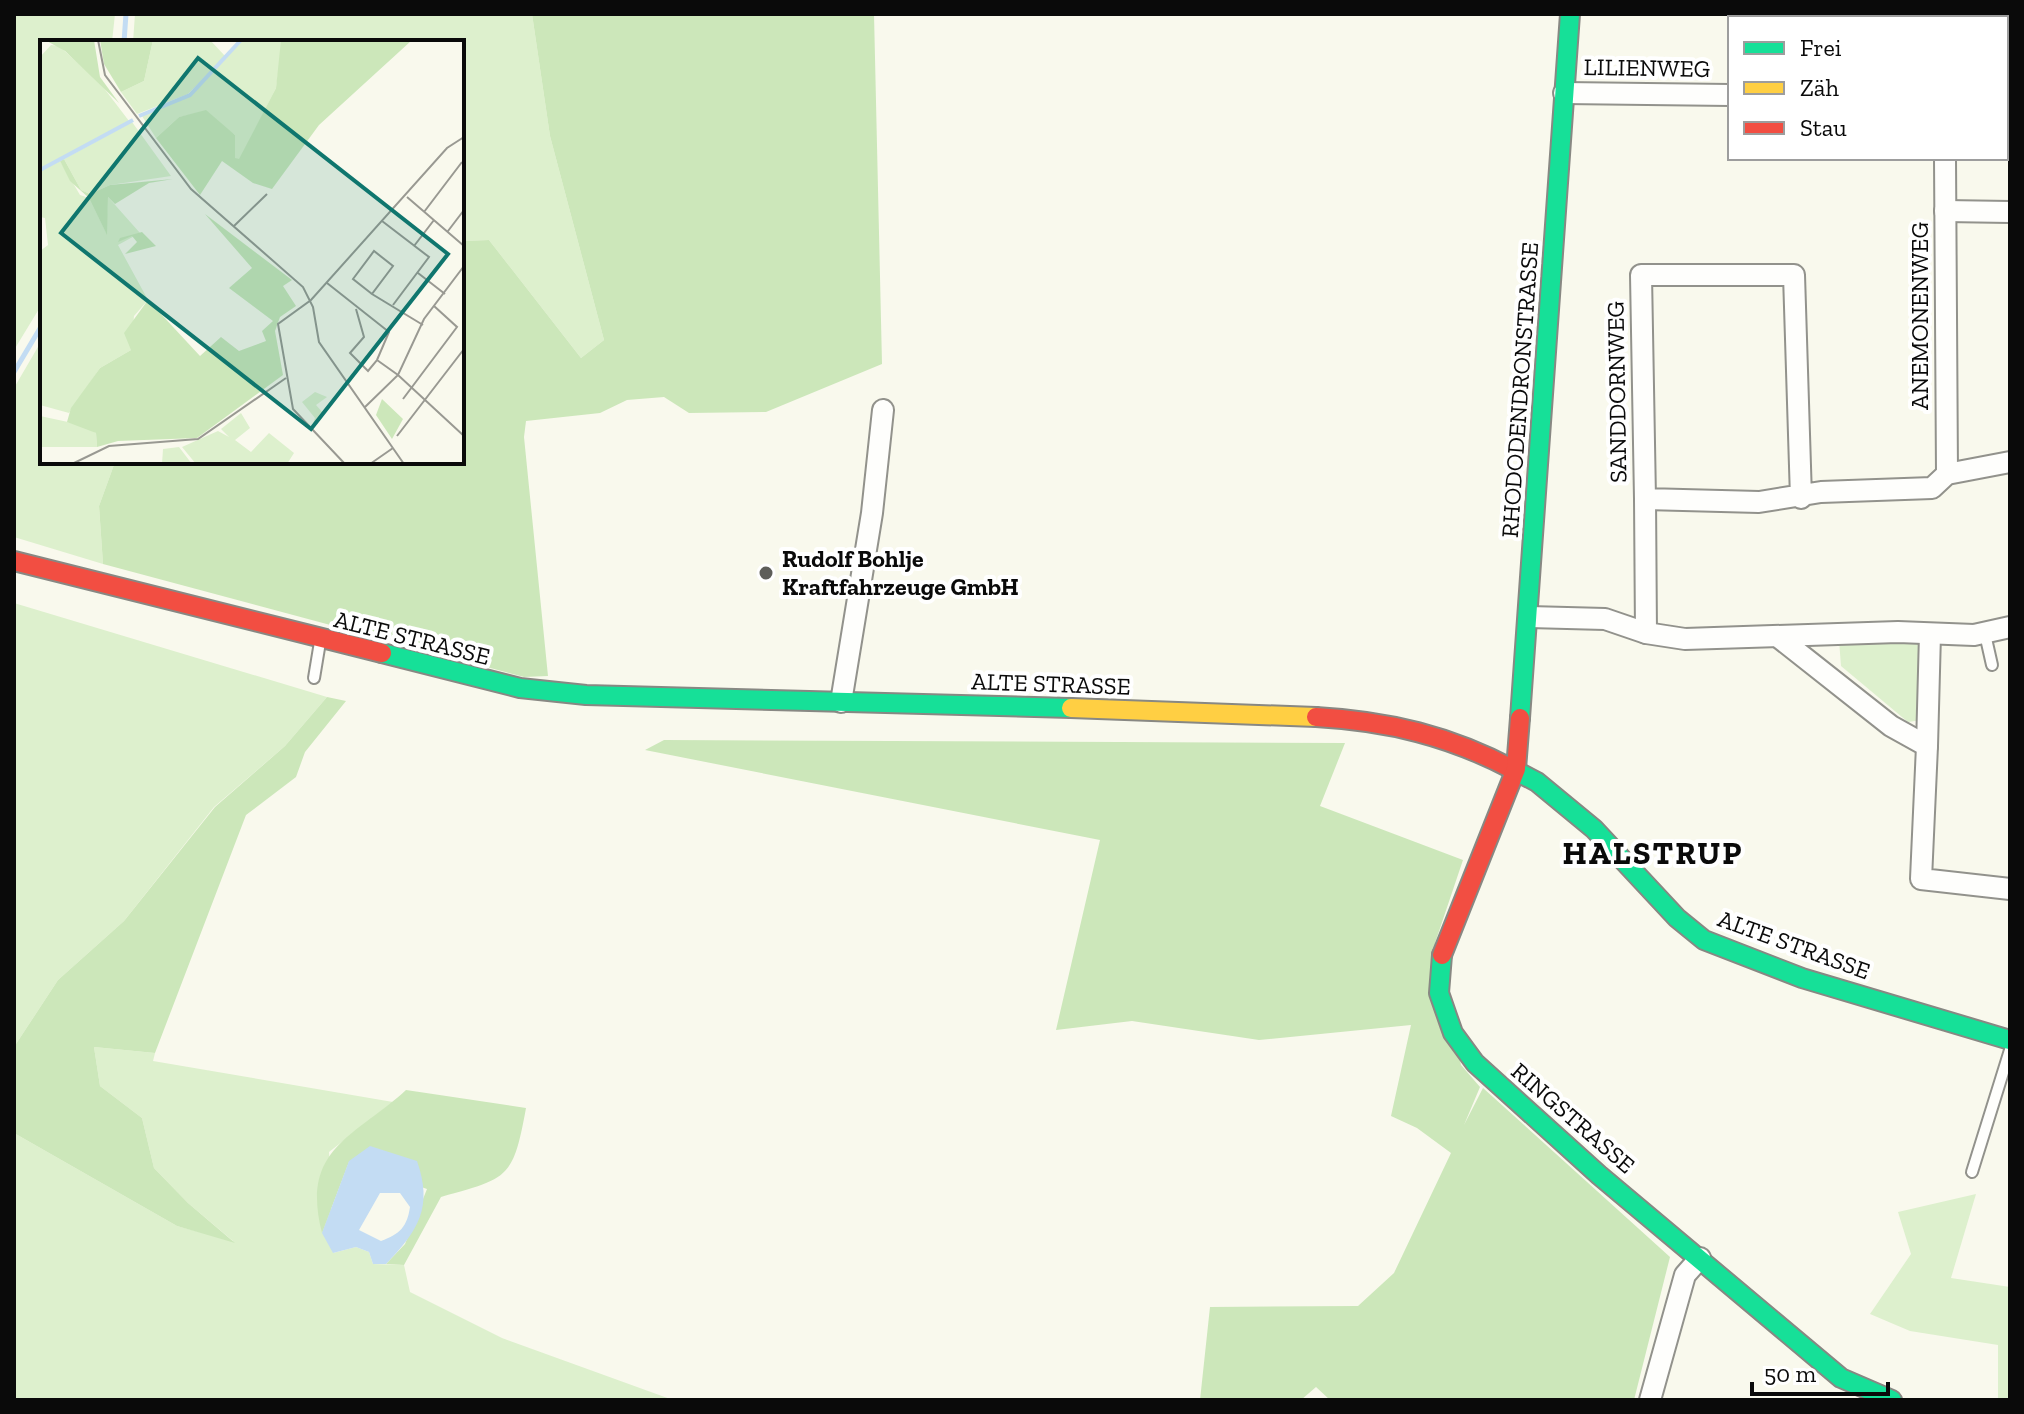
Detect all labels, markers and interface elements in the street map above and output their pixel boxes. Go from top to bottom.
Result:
legend [1728,16,2008,160]
text: Frei [1800,33,1842,62]
inset map [40,40,464,464]
street label: LILIENWEG [1583,52,1711,83]
text: Zäh [1800,73,1839,102]
text: Stau [1800,113,1847,142]
street label: ANEMONENWEG [1905,222,1934,410]
street label: RHODODENDRONSTRASSE [1495,241,1544,539]
street label: SANDDORNWEG [1600,301,1633,483]
place label: Rudolf Bohlje Kraftfahrzeuge GmbH [782,544,1019,601]
marker: Rudolf Bohlje Kraftfahrzeuge GmbH [757,564,775,582]
street label: ALTE STRASSE [331,604,493,671]
street label: ALTE STRASSE [971,666,1131,701]
district label: HALSTRUP [1562,834,1744,872]
street label: ALTE STRASSE [1714,904,1874,985]
street label: RINGSTRASSE [1506,1056,1641,1179]
scale bar [1752,1346,1888,1396]
text: 50 m [1764,1359,1817,1388]

